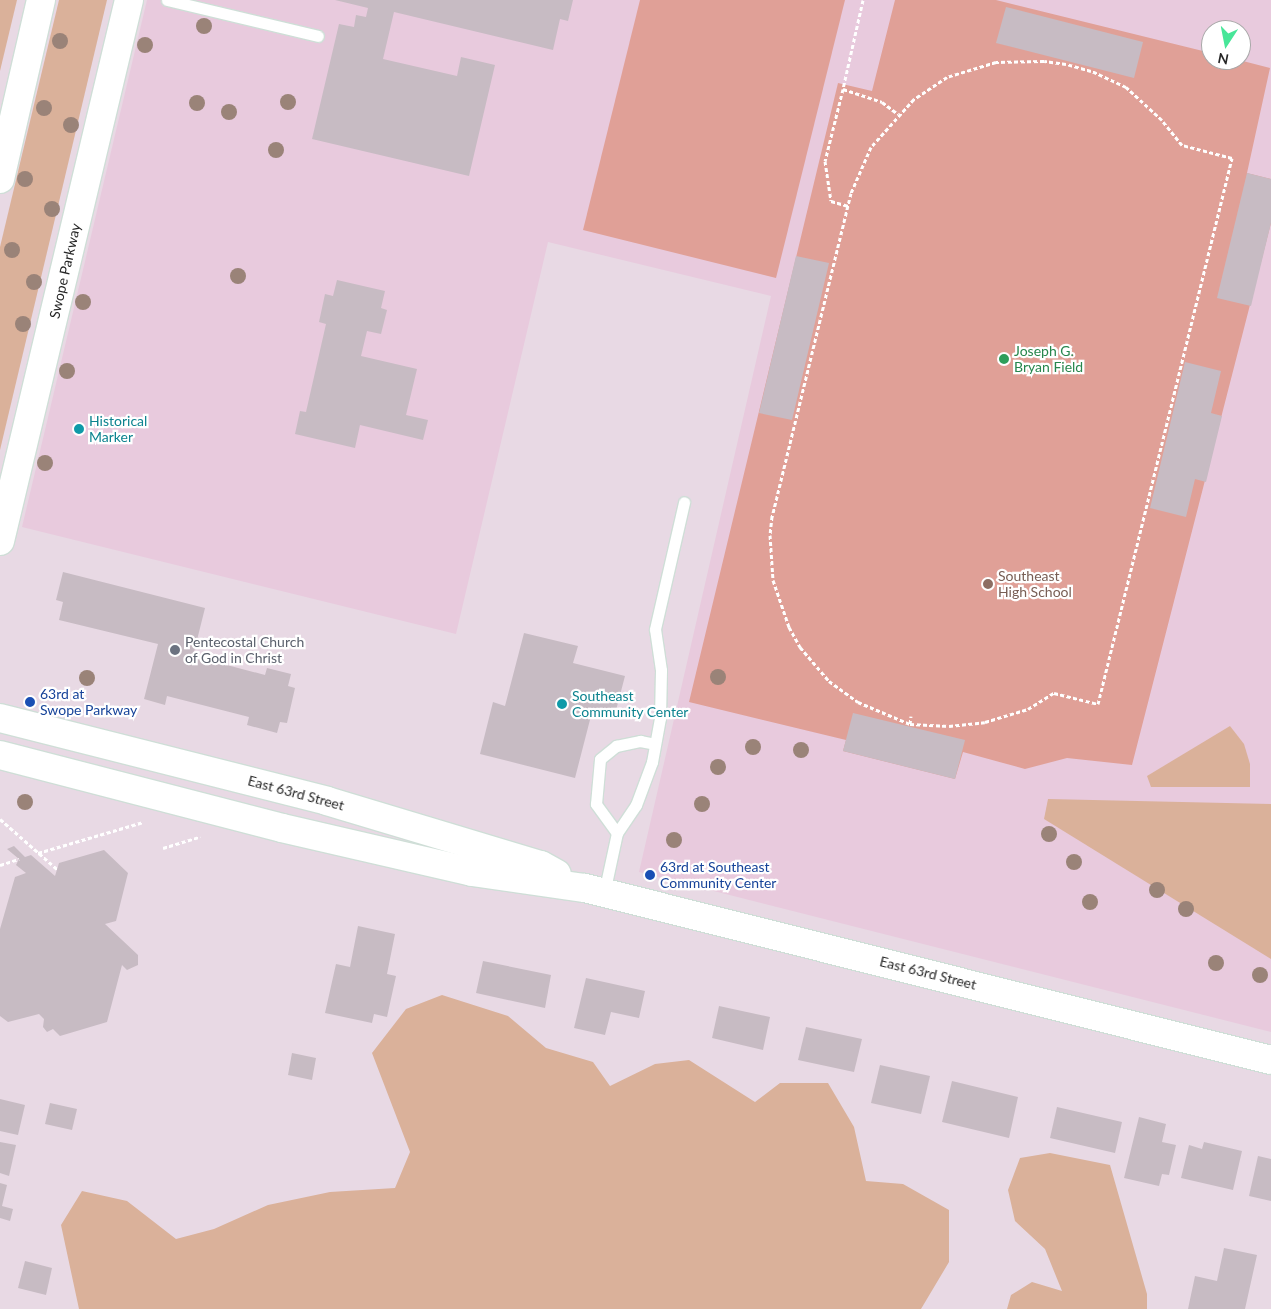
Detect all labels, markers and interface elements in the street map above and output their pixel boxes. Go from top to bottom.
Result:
north arrow [1201,20,1251,70]
text: N [1216,50,1230,69]
street label: Swope Parkway [46,222,84,320]
place label: Joseph G. Bryan Field [1014,343,1083,376]
marker: Joseph G. Bryan Field [998,353,1010,365]
place label: Historical Marker [89,413,147,446]
marker: Historical Marker [73,423,85,435]
place label: Southeast High School [998,568,1072,600]
marker: Southeast High School [982,578,994,590]
place label: Pentecostal Church of God in Christ [185,634,304,666]
marker: Pentecostal Church of God in Christ [169,644,181,656]
place label: 63rd at Swope Parkway [40,686,137,719]
place label: Southeast Community Center [572,688,689,720]
marker: 63rd at Swope Parkway [24,696,36,708]
marker: Southeast Community Center [556,698,568,710]
street label: East 63rd Street [246,772,346,814]
place label: 63rd at Southeast Community Center [660,859,777,892]
marker: 63rd at Southeast Community Center [644,869,656,881]
street label: East 63rd Street [878,953,978,993]

